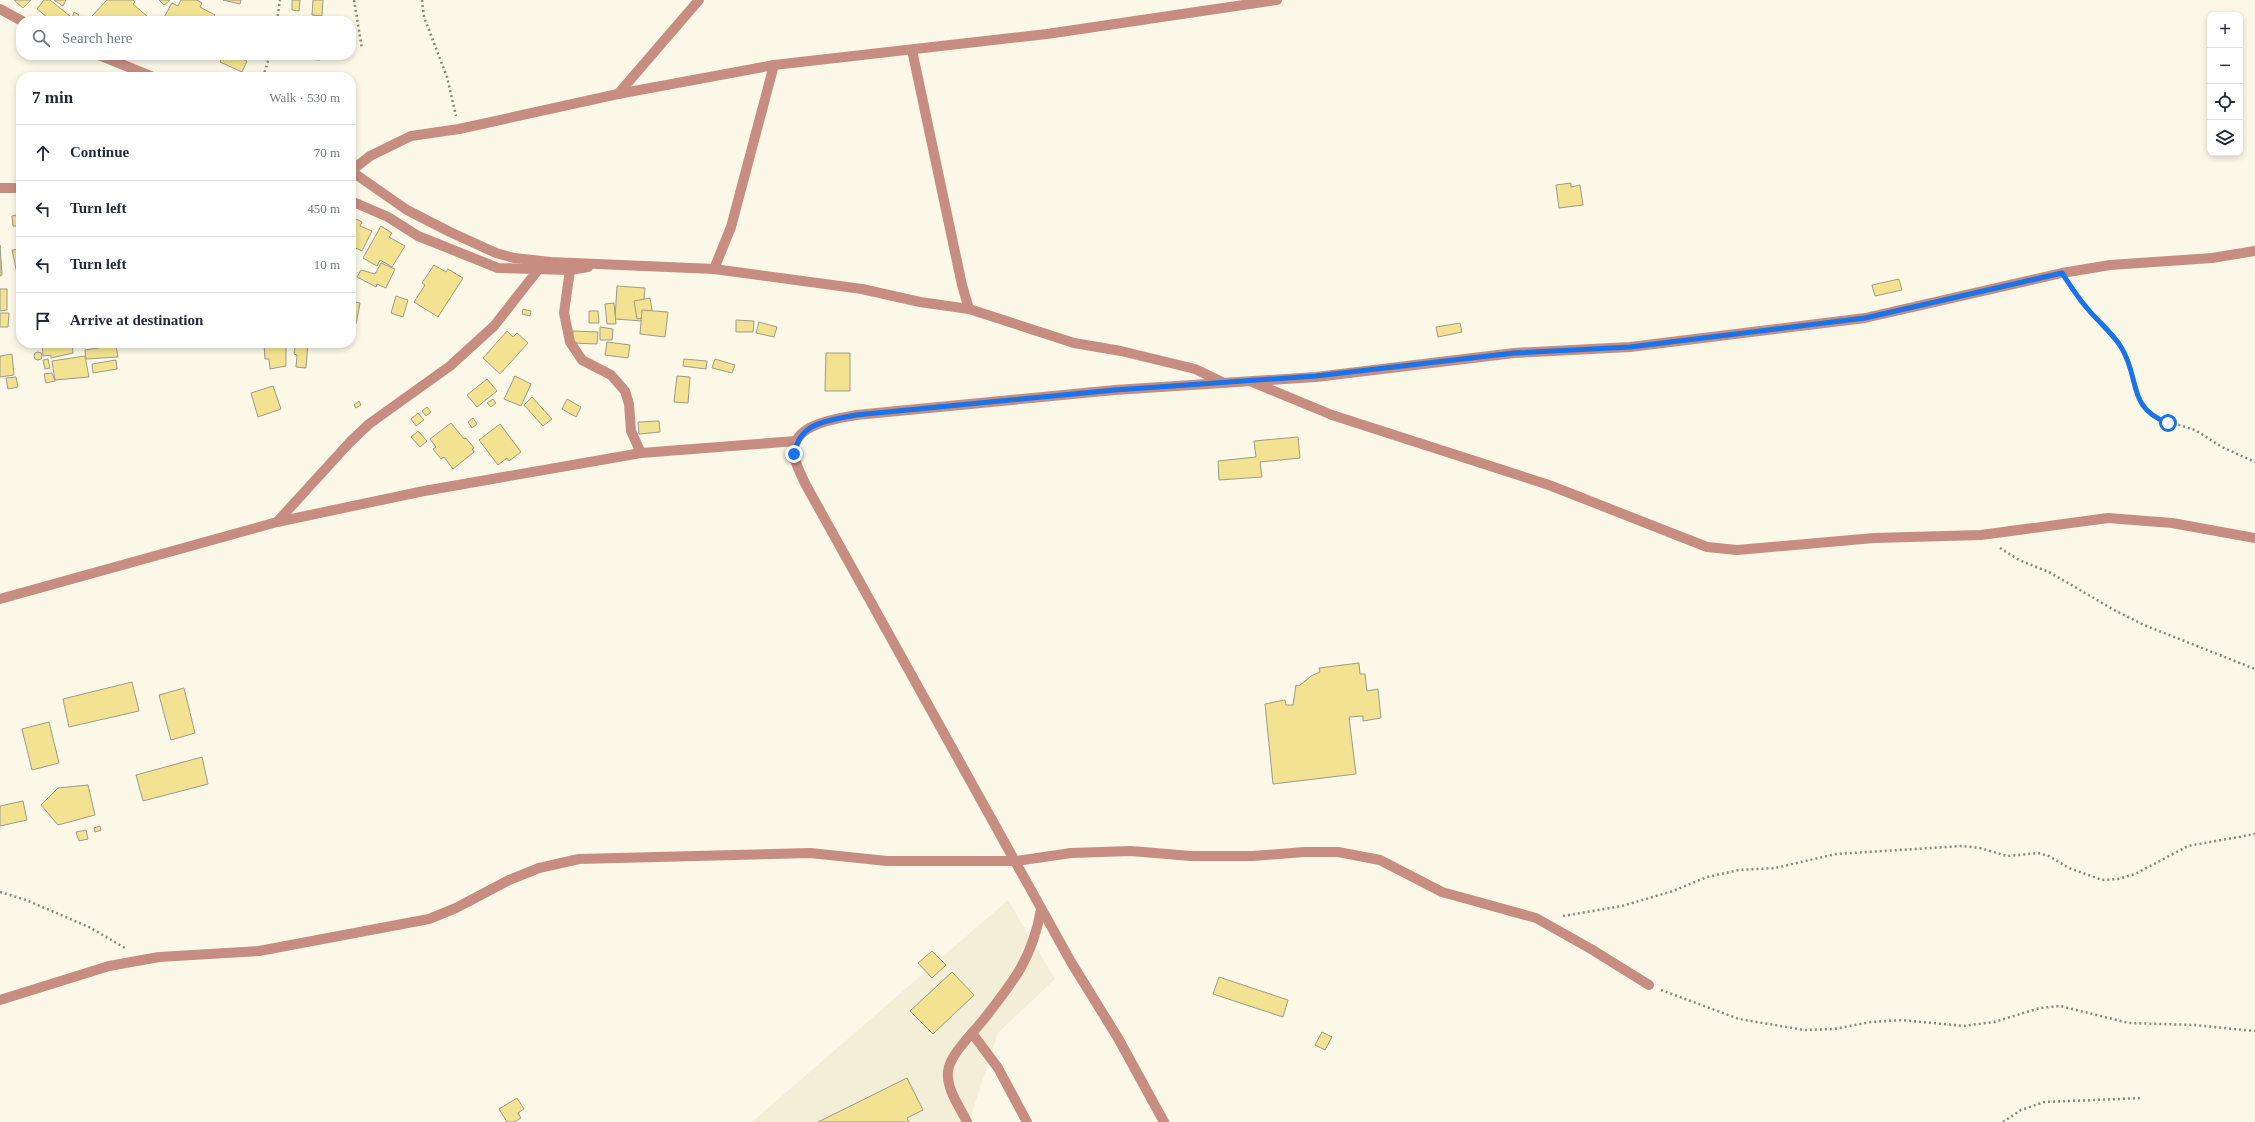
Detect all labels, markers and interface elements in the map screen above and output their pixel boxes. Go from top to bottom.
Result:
map controls [2207,12,2243,156]
button: + [2207,12,2243,48]
search box [16,16,356,60]
icon: search [30,27,52,49]
text: Search here [62,30,132,46]
button: − [2207,48,2243,84]
button: locate [2207,84,2243,120]
text: 7 min [32,88,73,107]
text: Walk · 530 m [269,90,340,105]
button: layers [2207,120,2243,156]
icon: ahead [32,142,54,164]
text: Continue [70,144,129,160]
text: 70 m [314,145,340,160]
icon: left [32,198,54,220]
text: Turn left [70,200,127,216]
text: 450 m [307,201,340,216]
icon: left [32,254,54,276]
text: Turn left [70,256,127,272]
text: 10 m [314,257,340,272]
icon: arrive [32,310,54,332]
text: Arrive at destination [70,312,203,328]
route start [2159,414,2177,432]
route end [785,445,803,463]

